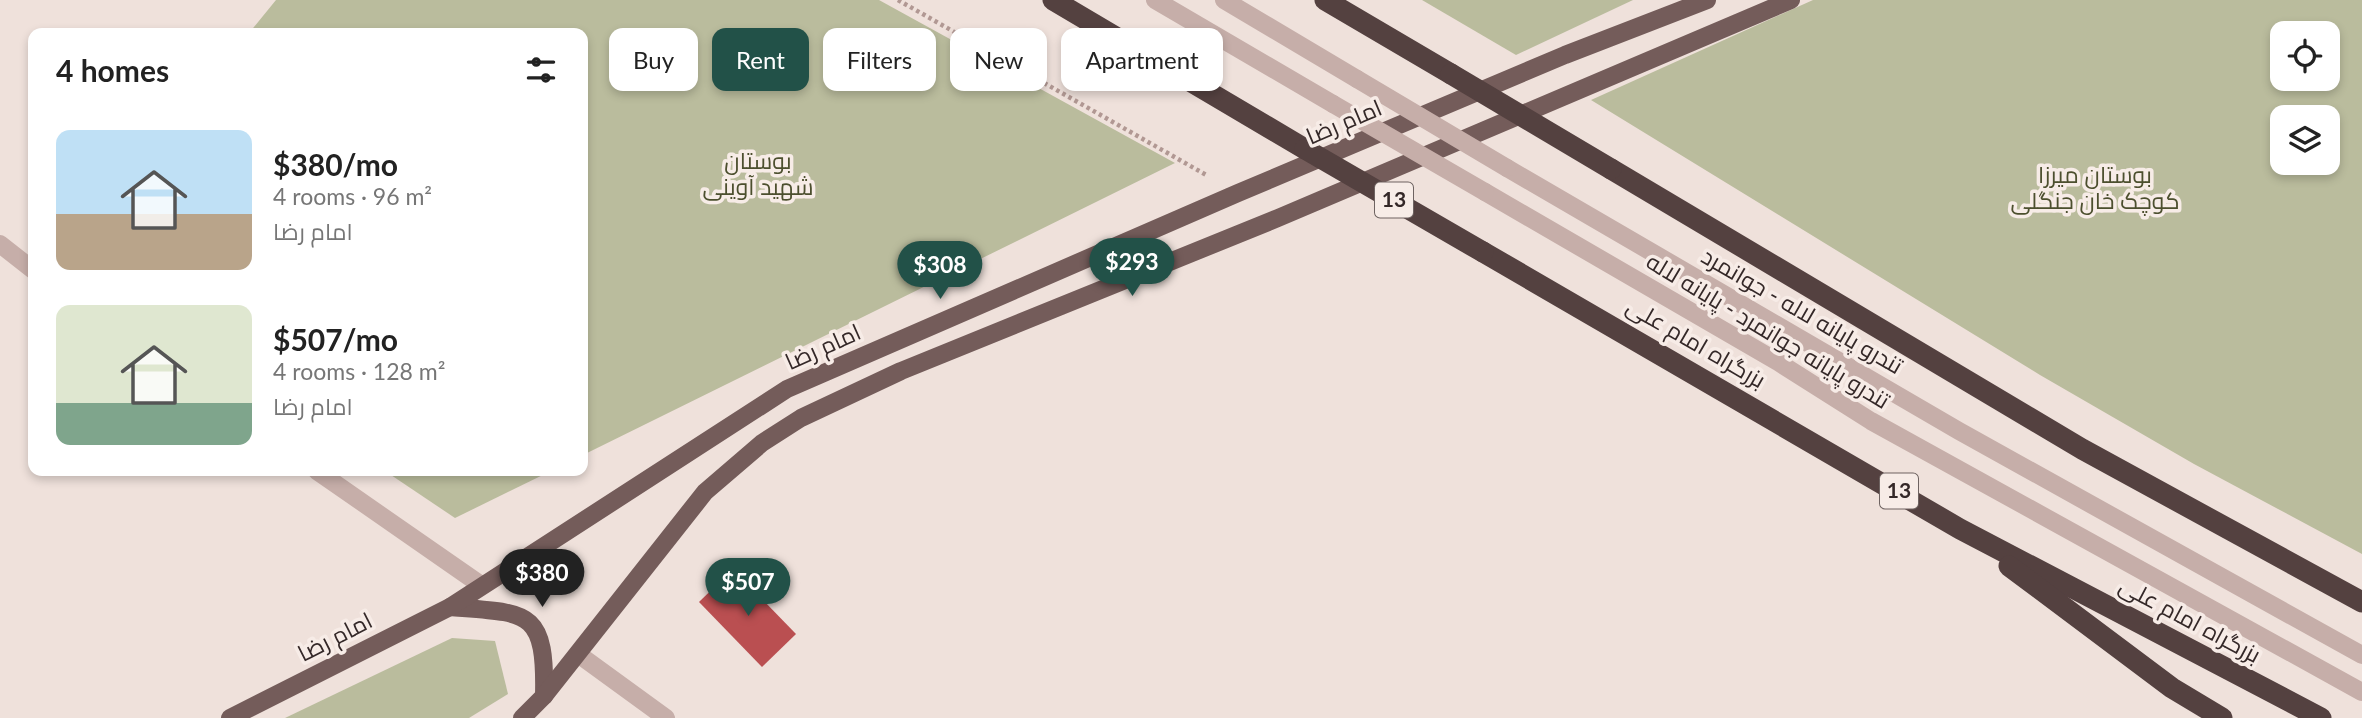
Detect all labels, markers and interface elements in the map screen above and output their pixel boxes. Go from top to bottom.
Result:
map controls [2270,21,2340,175]
button: locate [2270,21,2340,91]
chip: Buy [609,28,698,91]
chip: Rent [712,28,809,91]
chip: Filters [823,28,936,91]
chip: New [950,28,1047,91]
chip: Apartment [1061,28,1223,91]
icon: filters [522,51,560,89]
text: 4 homes [56,52,169,88]
street label: امام رضا [1301,93,1387,152]
button: layers [2270,105,2340,175]
text: $380/mo [273,146,398,182]
park label: بوستان شهید آوینی [702,146,814,201]
icon: home [112,158,196,242]
park label: بوستان میرزا کوچک خان جنگلی [2010,160,2180,216]
text: 4 rooms · 96 m² [273,182,432,210]
road number: 13 [1375,182,1413,218]
text: امام رضا [273,217,353,245]
pin: $293 [1091,238,1173,298]
street label: تندرو پایانه لاله - جوانمرد [1696,241,1908,381]
pin: $308 [899,242,981,301]
street label: تندرو پایانه جوانمرد - پایانه لاله [1641,246,1895,416]
text: $293 [1105,247,1159,275]
text: $308 [913,250,967,278]
street label: بزرگراه امام علی [1620,291,1771,396]
street label: امام رضا [780,317,866,378]
text: $507/mo [273,321,398,357]
icon: home [112,333,196,417]
text: 4 rooms · 128 m² [273,357,445,385]
text: امام رضا [273,392,353,420]
road number: 13 [1880,474,1918,508]
pin: $380 [501,550,583,609]
text: $380 [515,558,569,586]
pin: $507 [707,558,789,618]
text: $507 [721,567,775,595]
street label: بزرگراه امام علی [2114,570,2266,671]
street label: امام رضا [293,606,378,669]

